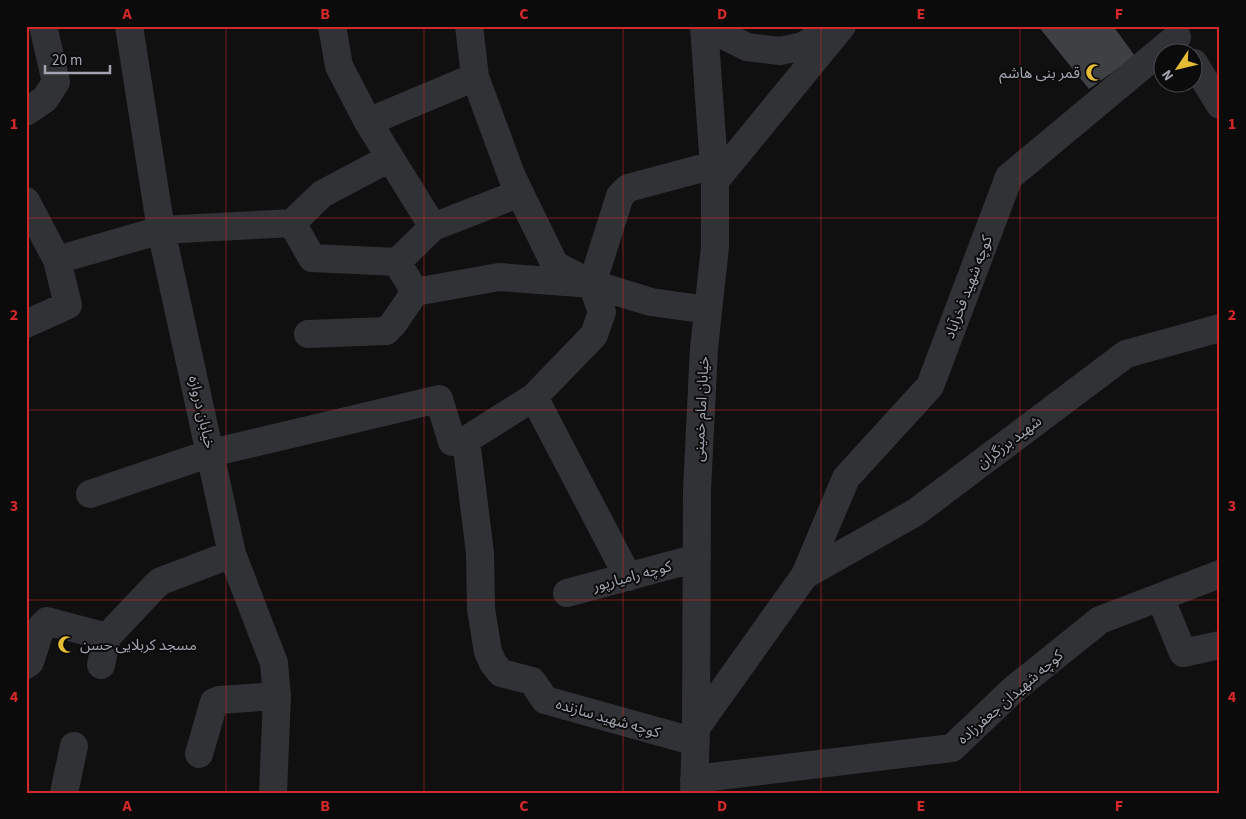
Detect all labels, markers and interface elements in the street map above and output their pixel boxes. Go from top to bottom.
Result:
text: A [121,3,132,25]
text: B [320,3,330,25]
text: C [519,3,529,25]
text: D [717,3,727,25]
text: E [917,3,925,25]
text: F [1115,3,1123,25]
scale bar [45,42,110,74]
north arrow [1154,42,1204,92]
text: 20 m [52,50,82,71]
place label: قمر بنی هاشم [999,63,1080,84]
mosque icon: قمر بنی هاشم [1084,63,1104,83]
text: N [1157,65,1179,84]
text: 1 [10,113,18,135]
text: 1 [1228,113,1236,135]
street label: کوچه شهید فخرآباد [939,232,998,342]
text: 2 [10,304,18,326]
text: 2 [1228,304,1236,326]
street label: خیابان امام خمینی [688,355,715,462]
street label: خیابان دروازه [183,374,220,451]
street label: شهید برزگران [972,411,1046,474]
text: 3 [10,495,18,517]
text: 3 [1228,495,1236,517]
street label: کوچه رامیارپور [589,556,675,597]
mosque icon: مسجد کربلایی حسن [56,635,76,655]
place label: مسجد کربلایی حسن [80,635,197,656]
street label: کوچه شهیدان جعفرزاده [953,645,1068,749]
text: 4 [10,686,19,708]
text: 4 [1228,686,1237,708]
street label: کوچه شهید سازنده [553,694,663,744]
text: A [121,795,132,817]
text: B [320,795,330,817]
text: C [519,795,529,817]
text: D [717,795,727,817]
text: E [917,795,925,817]
text: F [1115,795,1123,817]

